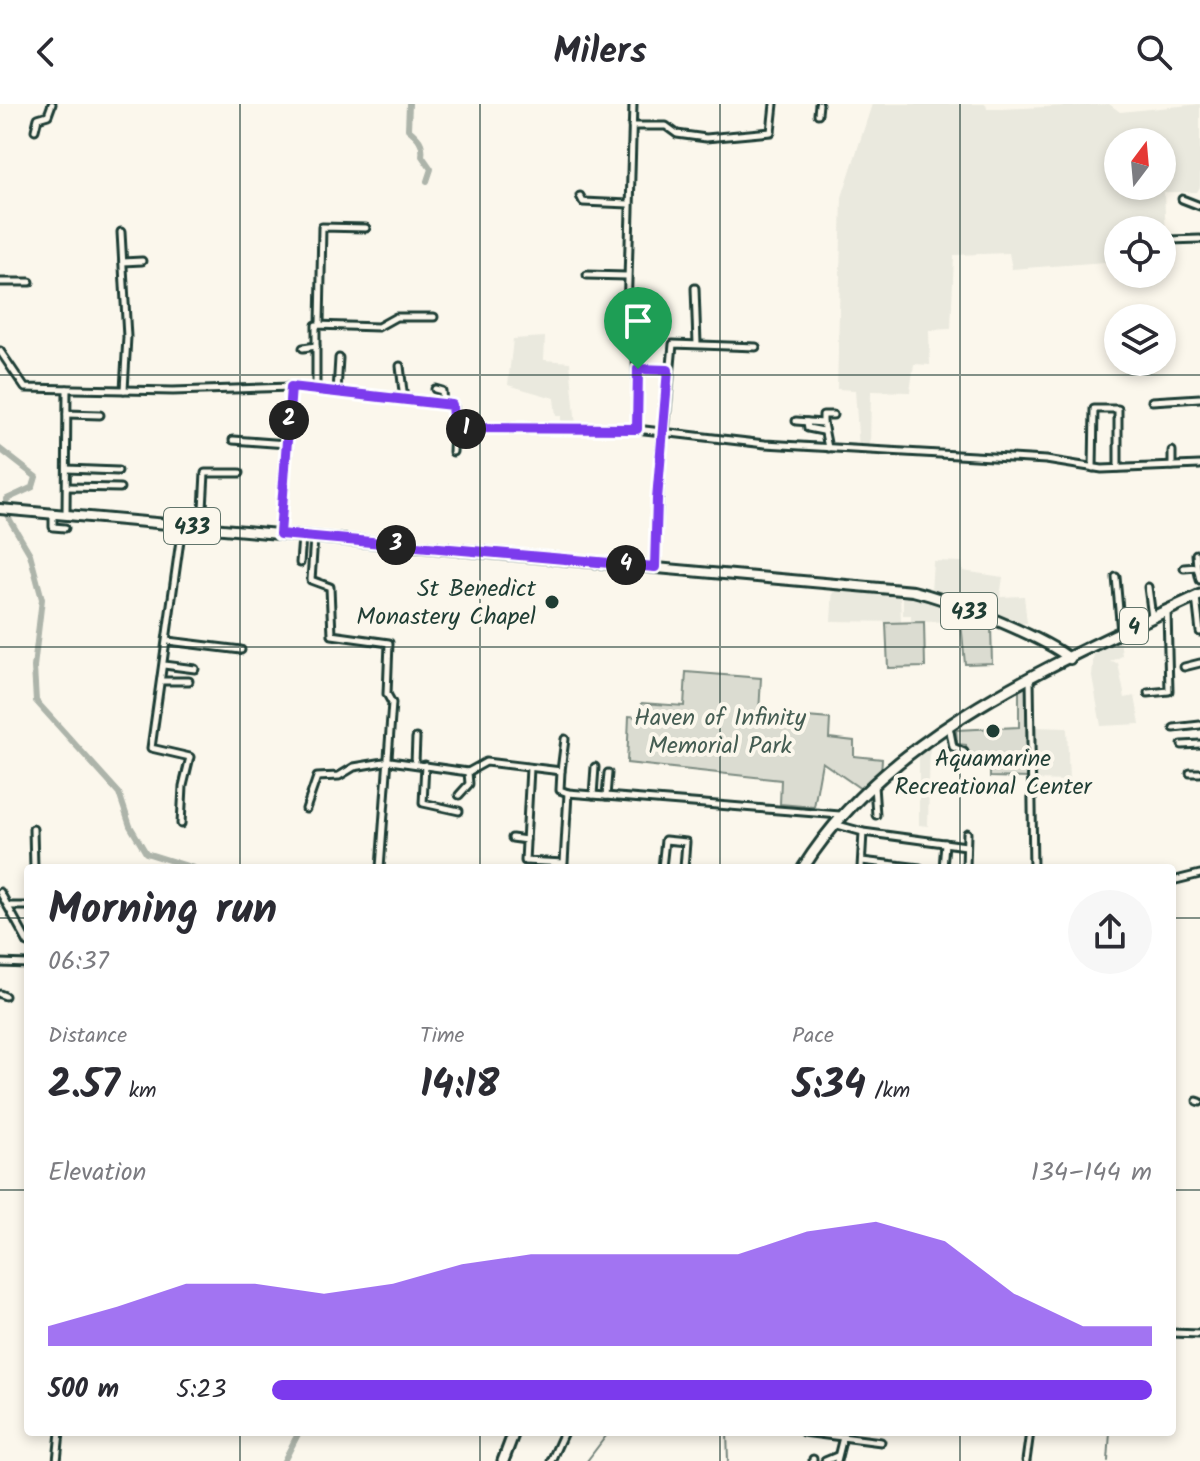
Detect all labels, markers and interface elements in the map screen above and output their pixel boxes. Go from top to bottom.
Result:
text: Milers [553,24,647,81]
icon: back [24,30,68,74]
icon: search [1132,30,1176,74]
north arrow [1104,128,1176,200]
map controls [1104,128,1176,376]
button: locate [1104,216,1176,288]
pin [604,287,672,369]
icon: arrive [616,299,660,343]
button: layers [1104,304,1176,376]
pin: 2 [269,400,309,440]
text: 2 [283,402,295,437]
pin: 1 [446,409,486,449]
text: 1 [463,411,469,446]
road number: 433 [164,508,220,544]
pin: 3 [376,525,416,565]
text: 3 [390,527,402,562]
pin: 4 [606,545,646,585]
text: 4 [620,547,632,582]
place label: St Benedict Monastery Chapel [356,570,537,637]
marker: St Benedict Monastery Chapel [543,593,561,611]
road number: 433 [941,593,997,629]
road number: 4 [1120,608,1148,644]
park label: Haven of Infinity Memorial Park [634,699,807,766]
marker: Aquamarine Recreational Center [984,722,1002,740]
place label: Aquamarine Recreational Center [895,740,1094,807]
text: Morning run [48,876,277,946]
button: share [1068,890,1152,974]
text: 06:37 [48,941,109,983]
text: Distance [48,1019,127,1054]
text: Time [420,1019,464,1054]
text: Pace [792,1019,834,1054]
text: 2.57 [48,1054,120,1118]
text: 14:18 [420,1054,499,1118]
text: 5:34 [792,1054,866,1118]
text: km [120,1074,157,1109]
text: /km [866,1074,910,1109]
text: Elevation [48,1152,146,1194]
text: 134–144 m [1031,1152,1152,1194]
text: 500 m [48,1369,119,1411]
text: 5:23 [176,1369,226,1411]

